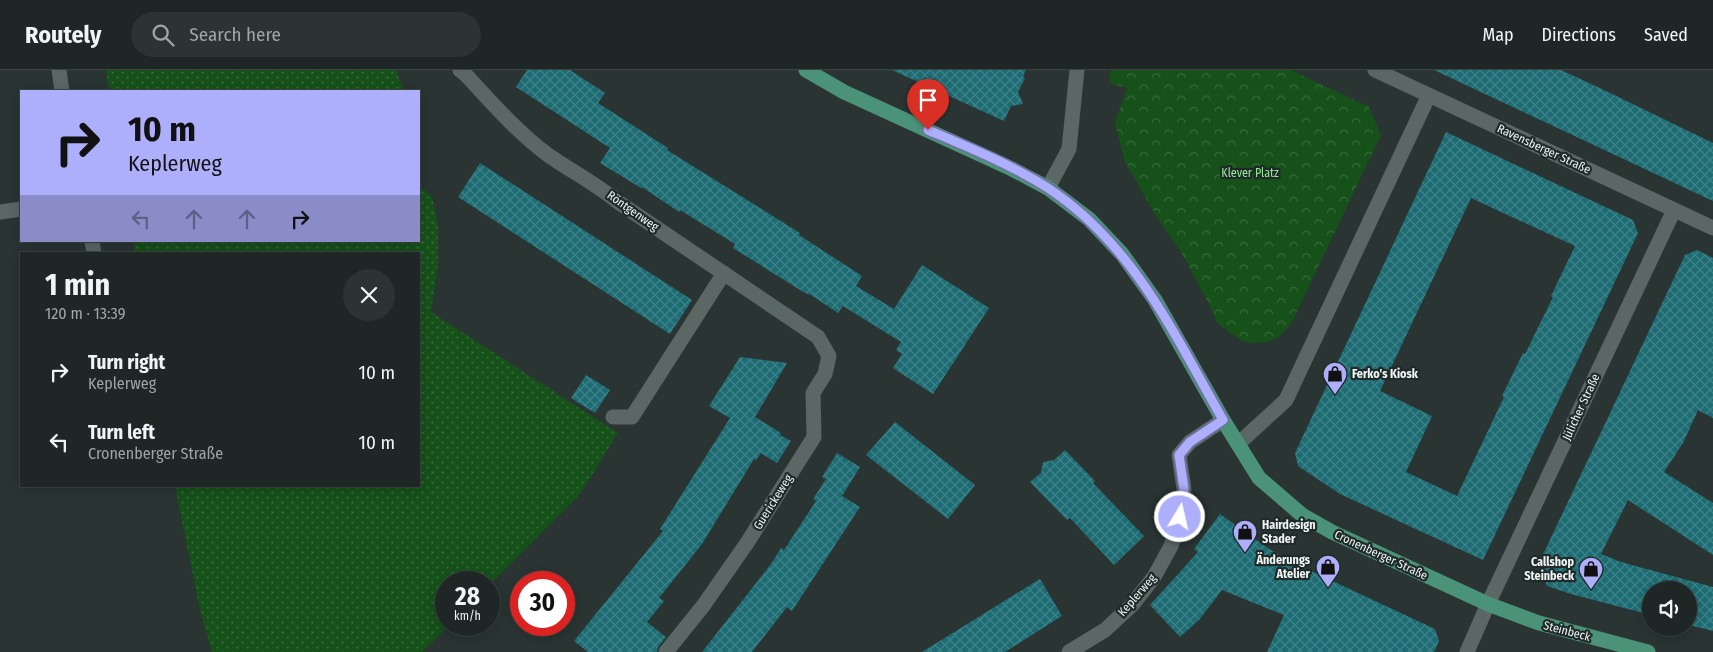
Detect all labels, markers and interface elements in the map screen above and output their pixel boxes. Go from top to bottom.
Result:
search box [131,12,481,57]
text: Routely [25,21,101,49]
icon: search [149,21,177,49]
text: Search here [189,23,281,46]
text: Map [1482,24,1514,46]
text: Directions [1542,24,1616,46]
text: Saved [1644,24,1688,46]
pin [907,79,949,130]
icon: arrive [914,86,942,114]
text: 10 m [128,108,196,150]
icon: right [45,110,110,175]
street label: Ravensberger Straße [1495,121,1593,177]
text: Keplerweg [128,150,222,177]
park label: Klever Platz [1221,166,1279,180]
street label: Röntgenweg [604,188,662,234]
icon: left [127,205,155,233]
icon: ahead [180,205,208,233]
icon: ahead [233,205,261,233]
icon: right [286,205,314,233]
text: 1 min [45,267,110,303]
button: close [343,269,395,321]
text: 120 m · 13:39 [45,304,125,323]
text: Turn right [88,351,165,374]
icon: right [45,358,73,386]
text: 10 m [359,361,395,384]
shop icon: Ferko's Kiosk [1322,361,1348,395]
place label: Ferko's Kiosk [1352,367,1419,381]
street label: Jülicher Straße [1559,371,1603,443]
text: Keplerweg [88,374,156,393]
text: Turn left [88,421,155,444]
icon: left [45,428,73,456]
text: 10 m [359,431,395,454]
text: Cronenberger Straße [88,444,223,463]
street label: Guerickeweg [751,472,796,532]
position arrow [1153,490,1205,542]
place label: Hairdesign Stader [1262,518,1316,546]
shop icon: Hairdesign Stader [1232,519,1258,553]
street label: Cronenberger Straße [1332,527,1430,583]
place label: Änderungs Atelier [1256,552,1311,581]
shop icon: Änderungs Atelier [1315,554,1341,588]
place label: Callshop Steinbeck [1524,555,1575,583]
shop icon: Callshop Steinbeck [1578,556,1604,590]
speed limit sign: 30 [510,571,575,636]
street label: Keplerweg [1115,571,1159,619]
map controls [1642,581,1697,636]
button: sound [1642,581,1697,636]
text: 28 [455,582,480,612]
text: km/h [454,609,481,623]
street label: Steinbeck [1542,618,1592,644]

